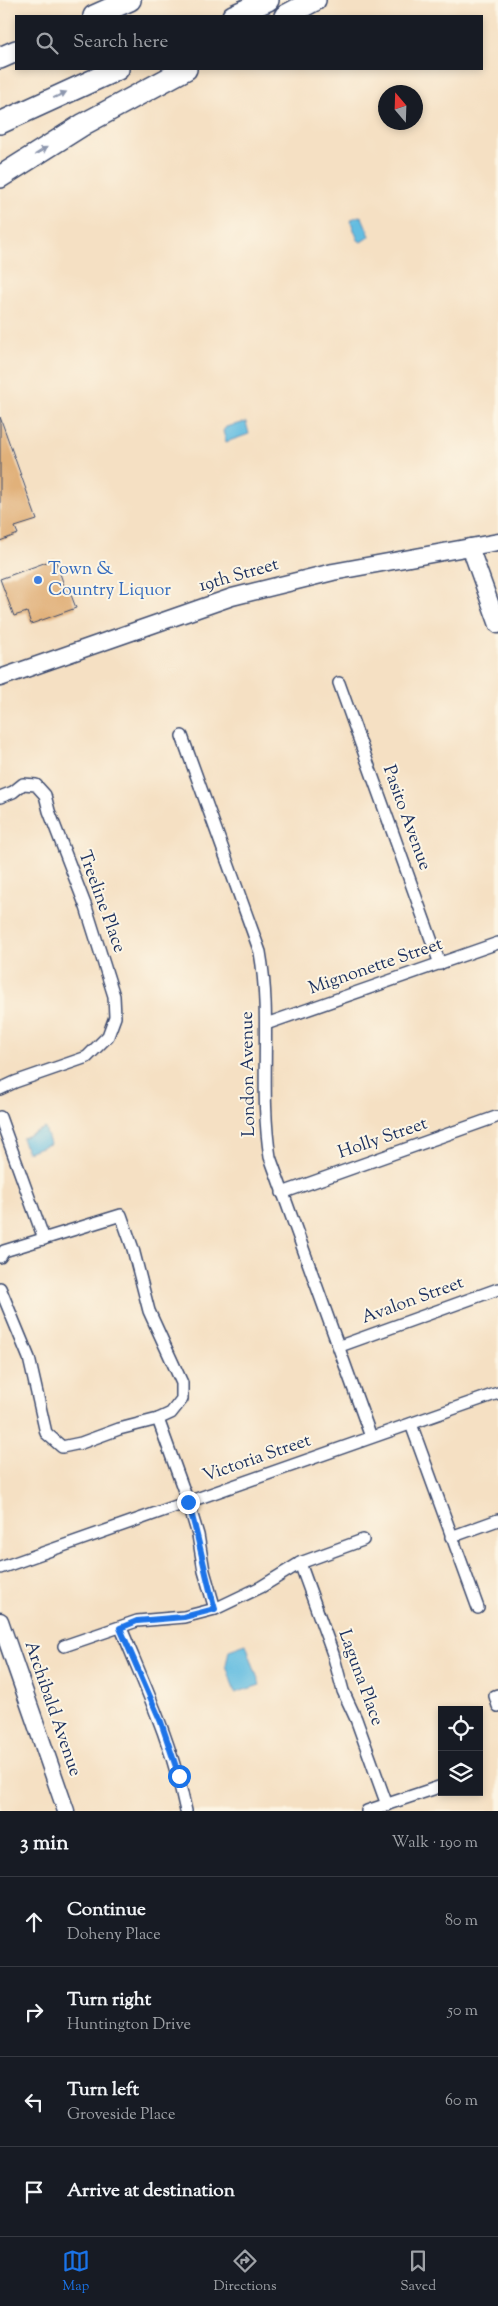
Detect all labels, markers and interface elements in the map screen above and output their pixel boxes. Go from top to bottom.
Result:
search box [15,15,483,70]
icon: search [33,29,61,57]
text: Search here [73,29,168,56]
north arrow [378,85,423,130]
one-way arrow [53,91,67,99]
one-way arrow [35,146,48,156]
street label: 19th Street [196,552,282,600]
place label: Town & Country Liquor [48,557,171,604]
marker: Town & Country Liquor [32,574,44,586]
street label: Pasito Avenue [375,762,437,874]
street label: Treeline Place [70,847,132,957]
street label: Mignonette Street [305,932,447,1002]
street label: London Avenue [235,1011,263,1137]
street label: Holly Street [335,1112,431,1166]
street label: Avalon Street [358,1270,468,1332]
street label: Victoria Street [199,1428,315,1490]
route end [177,1491,200,1514]
street label: Laguna Place [331,1626,389,1730]
street label: Archibald Avenue [17,1638,87,1780]
map controls [438,1706,483,1796]
button: locate [438,1706,483,1751]
button: layers [438,1751,483,1796]
route start [168,1765,191,1788]
text: 3 min [20,1829,69,1859]
text: Walk · 190 m [391,1832,478,1855]
text: Continue [67,1897,146,1924]
icon: ahead [20,1908,48,1936]
text: 80 m [445,1910,478,1933]
text: Doheny Place [67,1924,161,1947]
text: Turn right [67,1987,151,2014]
icon: right [20,1998,48,2026]
text: 50 m [447,2000,478,2023]
text: Huntington Drive [67,2014,191,2037]
text: Turn left [67,2077,139,2104]
icon: left [20,2088,48,2116]
text: 60 m [445,2090,478,2113]
text: Groveside Place [67,2104,176,2127]
icon: arrive [20,2178,48,2206]
text: Arrive at destination [67,2178,235,2205]
tab: Map [62,2247,90,2297]
tab: Directions [213,2247,277,2297]
tab: Saved [400,2247,436,2297]

